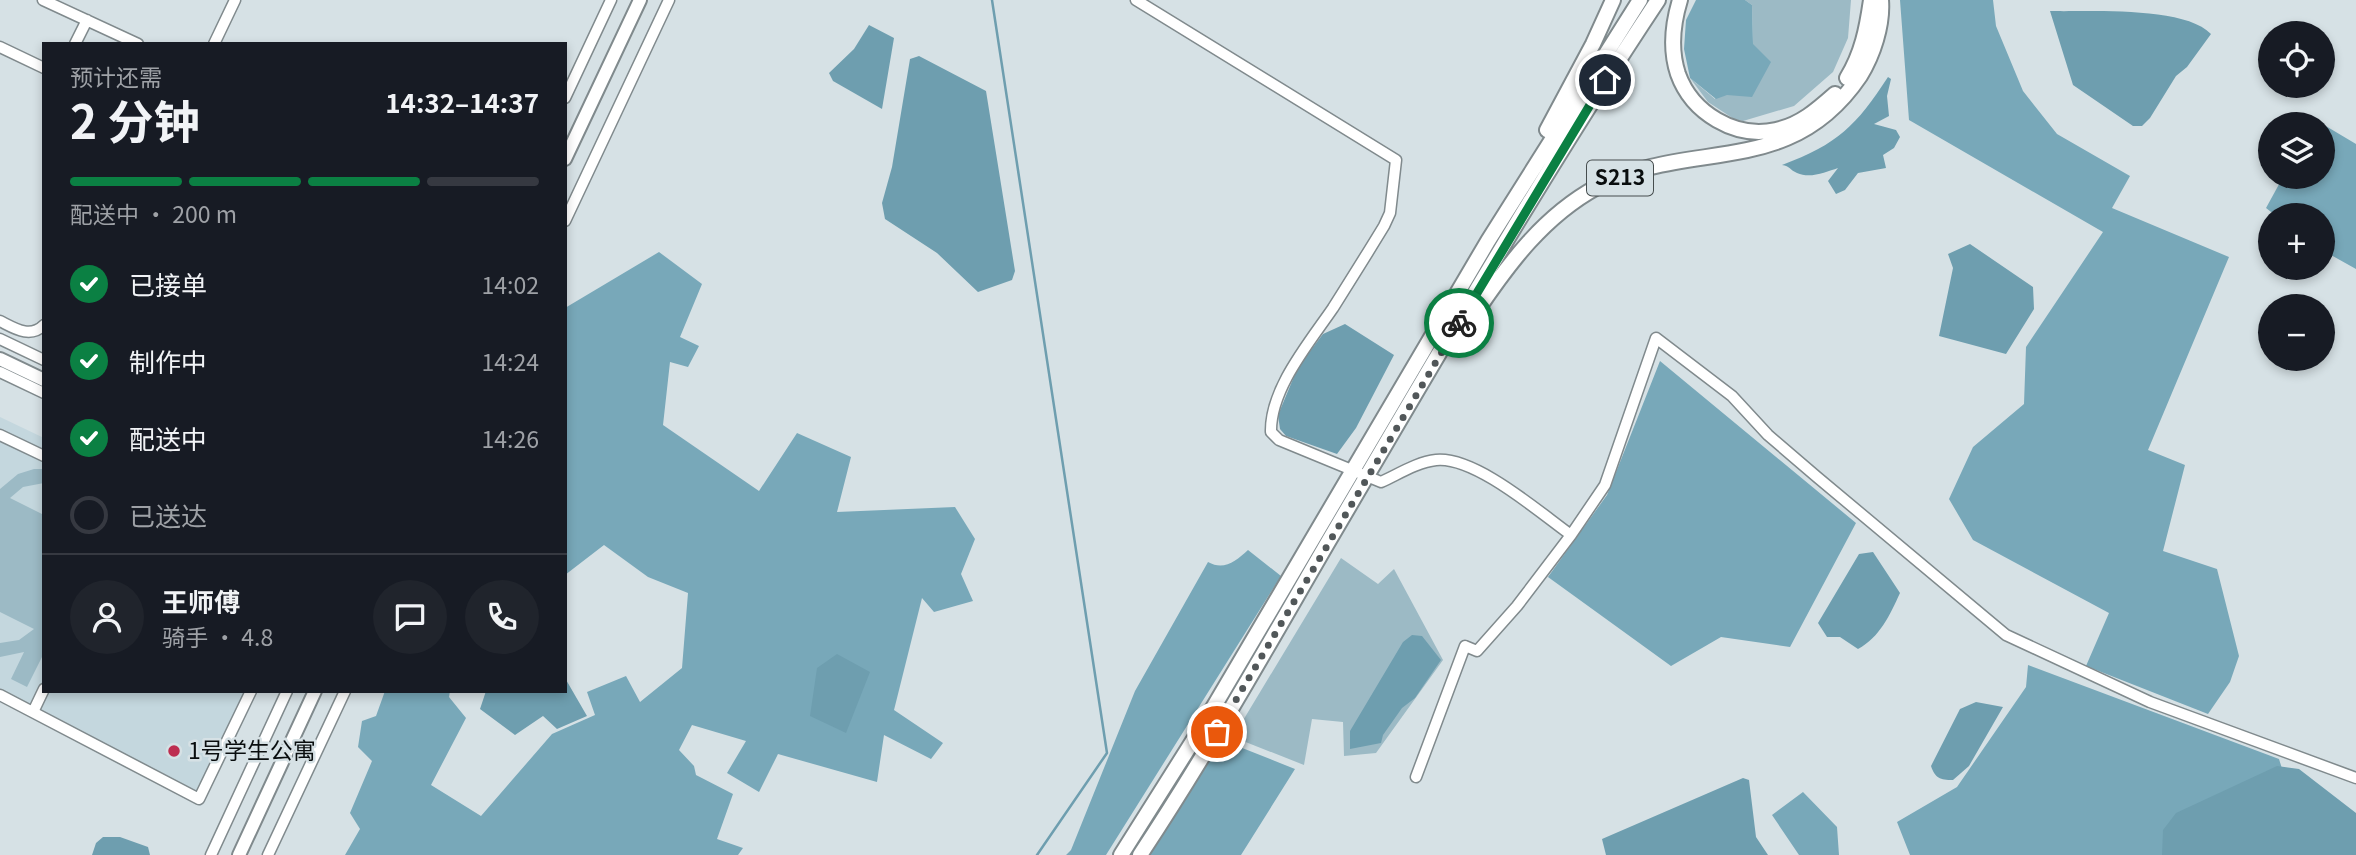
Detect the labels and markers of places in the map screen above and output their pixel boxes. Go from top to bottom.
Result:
pin [1575,50,1635,110]
pin [1187,702,1247,762]
place label: 1号学生公寓 [188,732,316,766]
marker: 1号学生公寓 [166,743,182,759]

